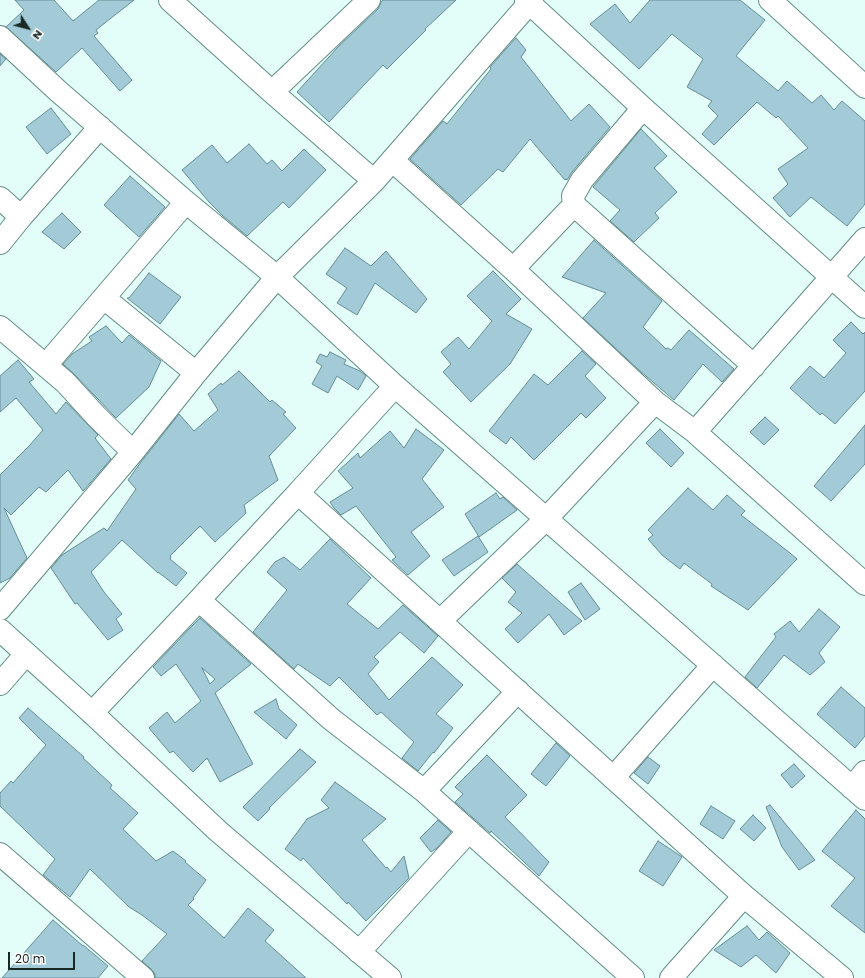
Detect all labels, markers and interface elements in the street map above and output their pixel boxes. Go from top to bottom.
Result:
north arrow [8,8,48,48]
text: N [29,27,47,43]
scale bar [10,944,77,970]
text: 20 m [15,950,45,967]

